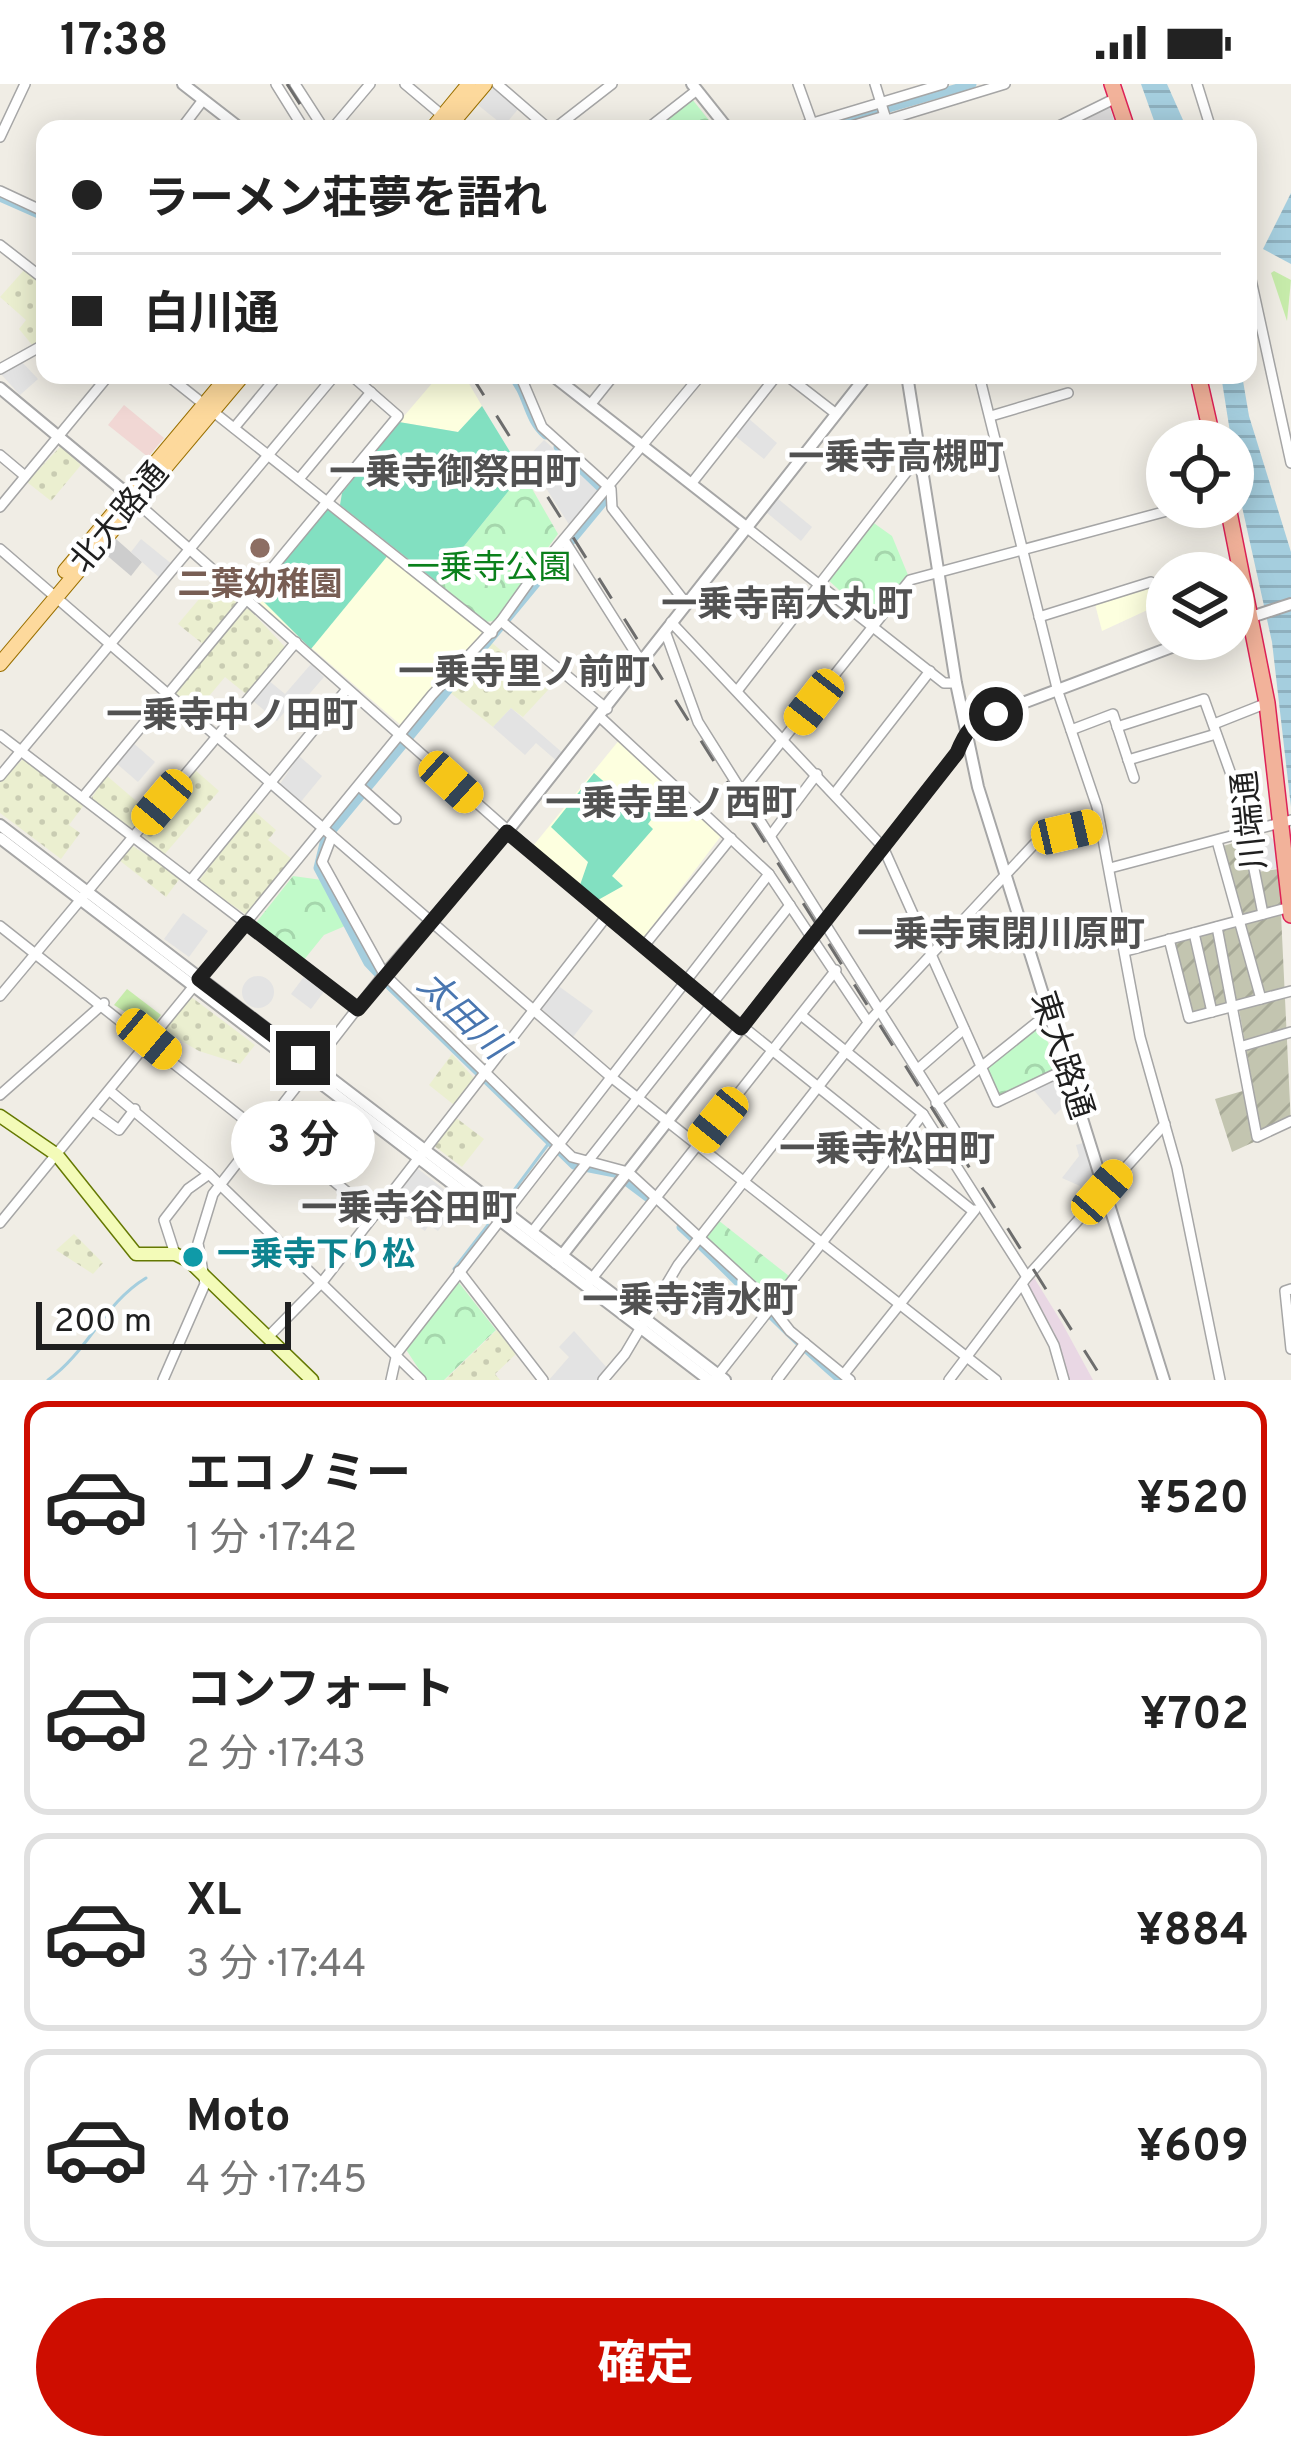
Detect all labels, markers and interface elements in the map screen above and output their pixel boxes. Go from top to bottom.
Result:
text: 17:38 [60,14,168,71]
text: ラーメン荘夢を語れ [144,173,547,230]
text: 白川通 [144,288,279,345]
map controls [1146,420,1254,660]
button: locate [1146,420,1254,528]
district label: 一乗寺高槻町 [788,437,1004,483]
district label: 一乗寺御祭田町 [329,452,581,498]
street label: 北大路通 [62,455,180,583]
marker: 二葉幼稚園 [247,535,273,561]
park label: 一乗寺公園 [407,549,572,591]
button: layers [1146,552,1254,660]
place label: 二葉幼稚園 [178,566,343,608]
district label: 一乗寺南大丸町 [661,584,913,630]
district label: 一乗寺里ノ前町 [398,652,650,698]
car [778,663,850,741]
route start [969,687,1023,741]
district label: 一乗寺中ノ田町 [106,695,358,741]
car [412,745,490,819]
car [125,763,199,841]
street label: 川端通 [1226,769,1278,871]
district label: 一乗寺里ノ西町 [545,783,797,829]
car [1028,806,1106,858]
district label: 一乗寺東閉川原町 [857,914,1145,960]
water label: 太田川 [406,963,519,1074]
street label: 東大路通 [1020,987,1100,1125]
car [110,1002,188,1076]
route end [276,1031,330,1085]
car [681,1081,755,1159]
callout: 3 分 [231,1100,375,1184]
text: 3 分 [267,1118,339,1167]
district label: 一乗寺松田町 [779,1129,995,1175]
car [1065,1153,1139,1231]
district label: 一乗寺谷田町 [301,1188,517,1234]
place label: 一乗寺下り松 [217,1236,415,1278]
marker: 一乗寺下り松 [180,1244,206,1270]
district label: 一乗寺清水町 [582,1280,798,1326]
scale bar [36,1296,291,1349]
text: 200 m [54,1302,152,1344]
icon: car [42,1446,150,1554]
text: エコノミー [186,1448,411,1505]
text: ¥520 [1137,1472,1249,1529]
text: 1 分 · 17:42 [186,1516,357,1565]
icon: car [42,1662,150,1770]
text: コンフォート [186,1664,455,1721]
text: ¥702 [1140,1688,1249,1745]
text: 2 分 · 17:43 [186,1732,366,1781]
text: XL [186,1874,241,1931]
icon: car [42,1878,150,1986]
text: ¥884 [1136,1904,1249,1961]
text: 3 分 · 17:44 [186,1942,366,1991]
text: Moto [186,2090,290,2147]
icon: car [42,2094,150,2202]
text: ¥609 [1137,2120,1249,2177]
text: 4 分 · 17:45 [186,2158,367,2207]
button: 確定 [36,2298,1255,2436]

